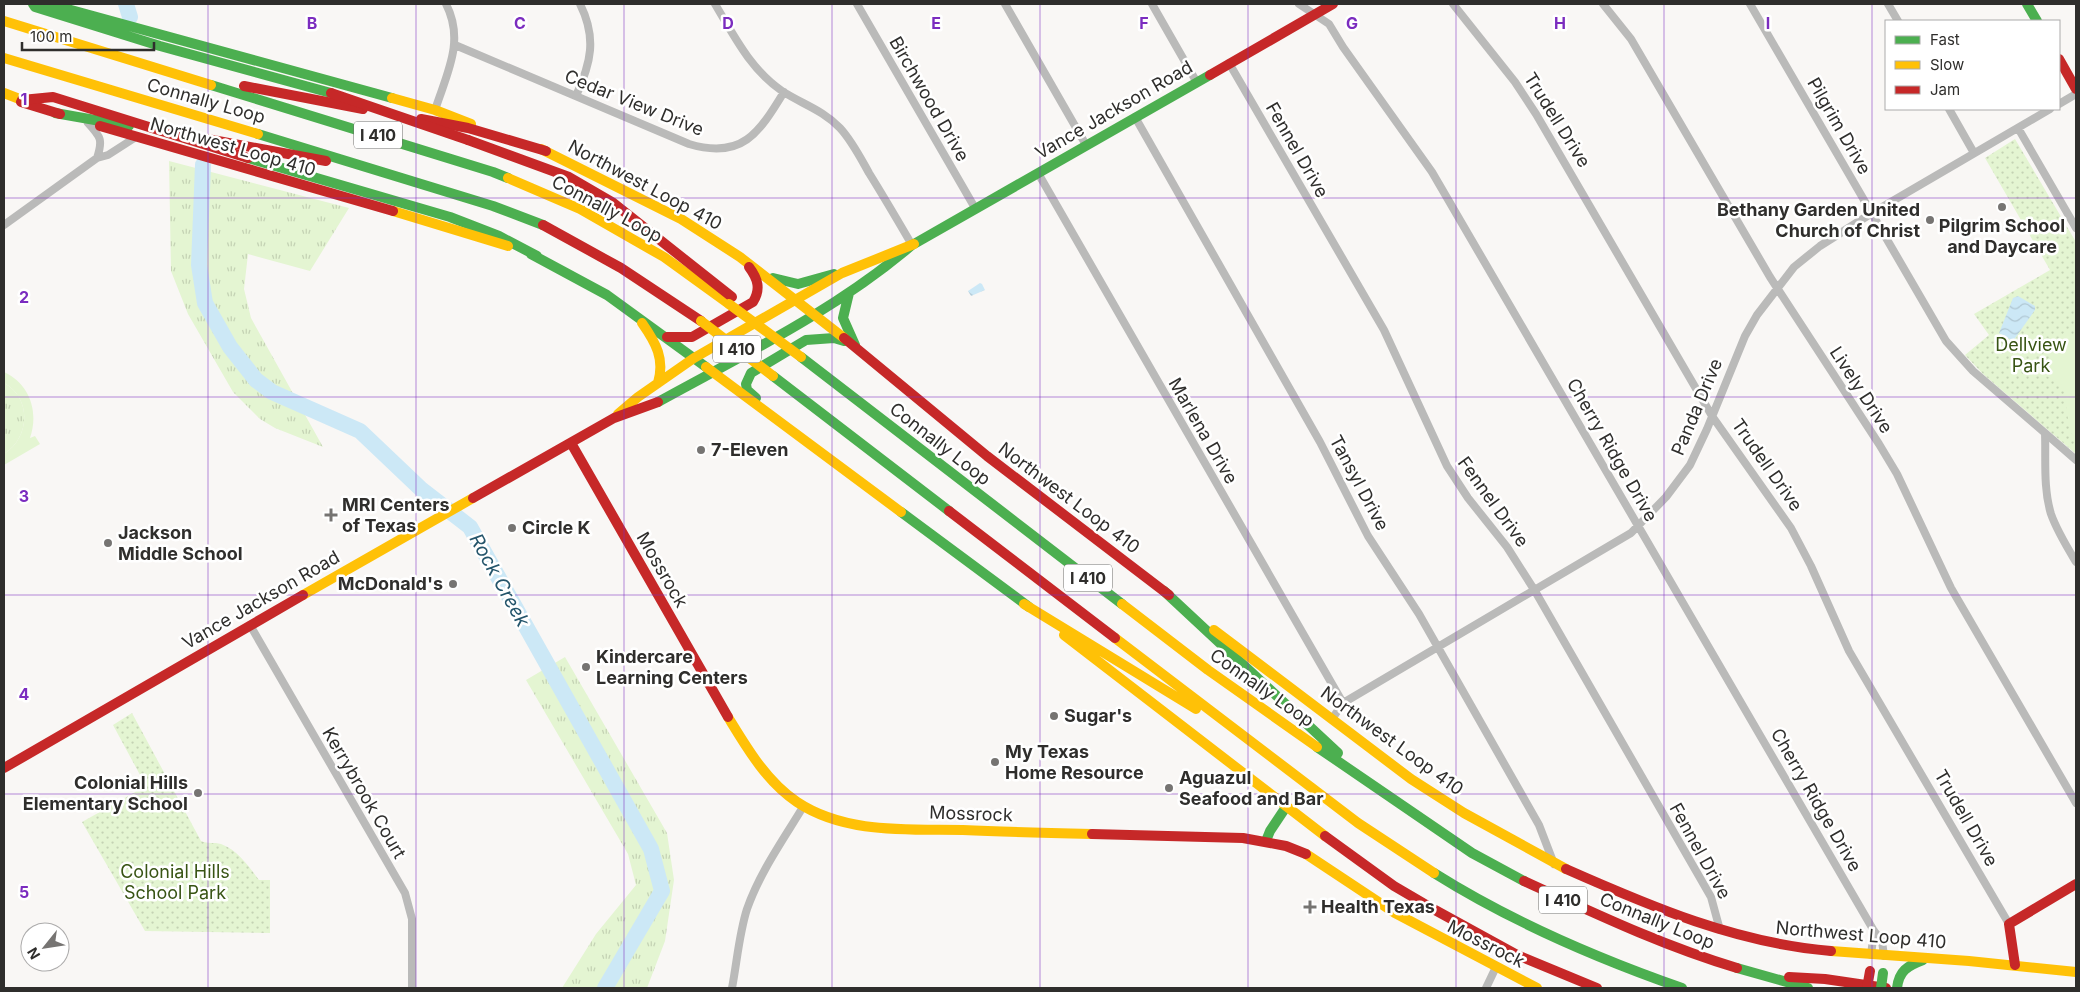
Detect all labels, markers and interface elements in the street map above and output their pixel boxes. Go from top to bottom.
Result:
text: B [307,13,317,33]
text: C [514,13,526,33]
text: D [722,13,734,33]
text: E [931,13,941,33]
text: F [1139,13,1149,33]
text: G [1346,13,1358,33]
text: H [1554,13,1566,33]
text: I [1766,13,1770,33]
scale bar [22,20,155,52]
legend [1885,20,2060,110]
text: 100 m [30,27,72,46]
text: Fast [1930,30,1960,49]
street label: Birchwood Drive [885,33,974,165]
text: Slow [1930,55,1964,74]
street label: Vance Jackson Road [1031,56,1196,163]
street label: Cedar View Drive [562,65,707,140]
street label: Trudell Drive [1520,68,1595,171]
street label: Connally Loop [145,74,268,127]
street label: Pilgrim Drive [1803,74,1876,178]
text: Jam [1930,80,1960,99]
text: 1 [21,89,27,109]
street label: Fennel Drive [1262,98,1333,201]
street label: Northwest Loop 410 [148,113,318,180]
road number: I 410 [354,122,402,148]
street label: Northwest Loop 410 [565,135,726,234]
street label: Connally Loop [548,171,666,246]
place label: Bethany Garden United Church of Christ [1717,199,1920,241]
marker: Pilgrim School and Daycare [1996,201,2008,213]
marker: Bethany Garden United Church of Christ [1924,214,1936,226]
place label: Pilgrim School and Daycare [1939,215,2065,257]
text: 2 [19,287,29,307]
park label: Dellview Park [1995,334,2067,376]
road number: I 410 [713,336,761,362]
street label: Lively Drive [1826,342,1897,437]
street label: Panda Drive [1667,355,1726,458]
street label: Marlena Drive [1165,374,1242,487]
street label: Cherry Ridge Drive [1563,374,1662,525]
street label: Connally Loop [886,398,995,489]
street label: Trudell Drive [1728,414,1807,515]
street label: Tansyl Drive [1326,432,1393,534]
street label: Northwest Loop 410 [995,438,1144,557]
place label: 7-Eleven [711,439,789,460]
marker: 7-Eleven [695,444,707,456]
street label: Fennel Drive [1454,453,1533,551]
text: 3 [19,486,29,506]
place label: MRI Centers of Texas [342,494,450,536]
marker: MRI Centers of Texas [324,508,338,522]
place label: Circle K [522,517,591,538]
place label: Jackson Middle School [118,522,243,564]
marker: Circle K [506,522,518,534]
street label: Mossrock [632,528,692,611]
water label: Rock Creek [465,530,535,631]
marker: Jackson Middle School [102,537,114,549]
street label: Vance Jackson Road [178,546,343,653]
road number: I 410 [1064,564,1112,592]
place label: McDonald's [338,573,443,594]
marker: McDonald's [447,578,459,590]
street label: Connally Loop [1206,644,1318,731]
place label: Kindercare Learning Centers [596,646,748,688]
marker: Kindercare Learning Centers [580,661,592,673]
street label: Northwest Loop 410 [1317,682,1468,799]
text: 4 [19,684,30,704]
place label: Sugar's [1064,705,1132,726]
marker: Sugar's [1048,710,1060,722]
street label: Kerrybrook Court [318,724,411,862]
street label: Cherry Ridge Drive [1767,724,1866,875]
place label: My Texas Home Resource [1005,741,1144,783]
marker: My Texas Home Resource [989,756,1001,768]
street label: Trudell Drive [1930,766,2003,870]
place label: Aguazul Seafood and Bar [1179,767,1324,809]
place label: Colonial Hills Elementary School [23,772,188,814]
marker: Aguazul Seafood and Bar [1163,782,1175,794]
marker: Colonial Hills Elementary School [192,787,204,799]
street label: Fennel Drive [1665,799,1735,902]
street label: Mossrock [929,802,1013,825]
park label: Colonial Hills School Park [120,861,230,903]
text: 5 [19,882,29,902]
road number: I 410 [1539,886,1587,914]
street label: Connally Loop [1597,888,1718,953]
place label: Health Texas [1321,896,1435,917]
marker: Health Texas [1303,900,1317,914]
street label: Mossrock [1444,915,1528,972]
street label: Northwest Loop 410 [1775,917,1947,952]
north arrow [20,922,70,972]
text: N [23,945,43,963]

